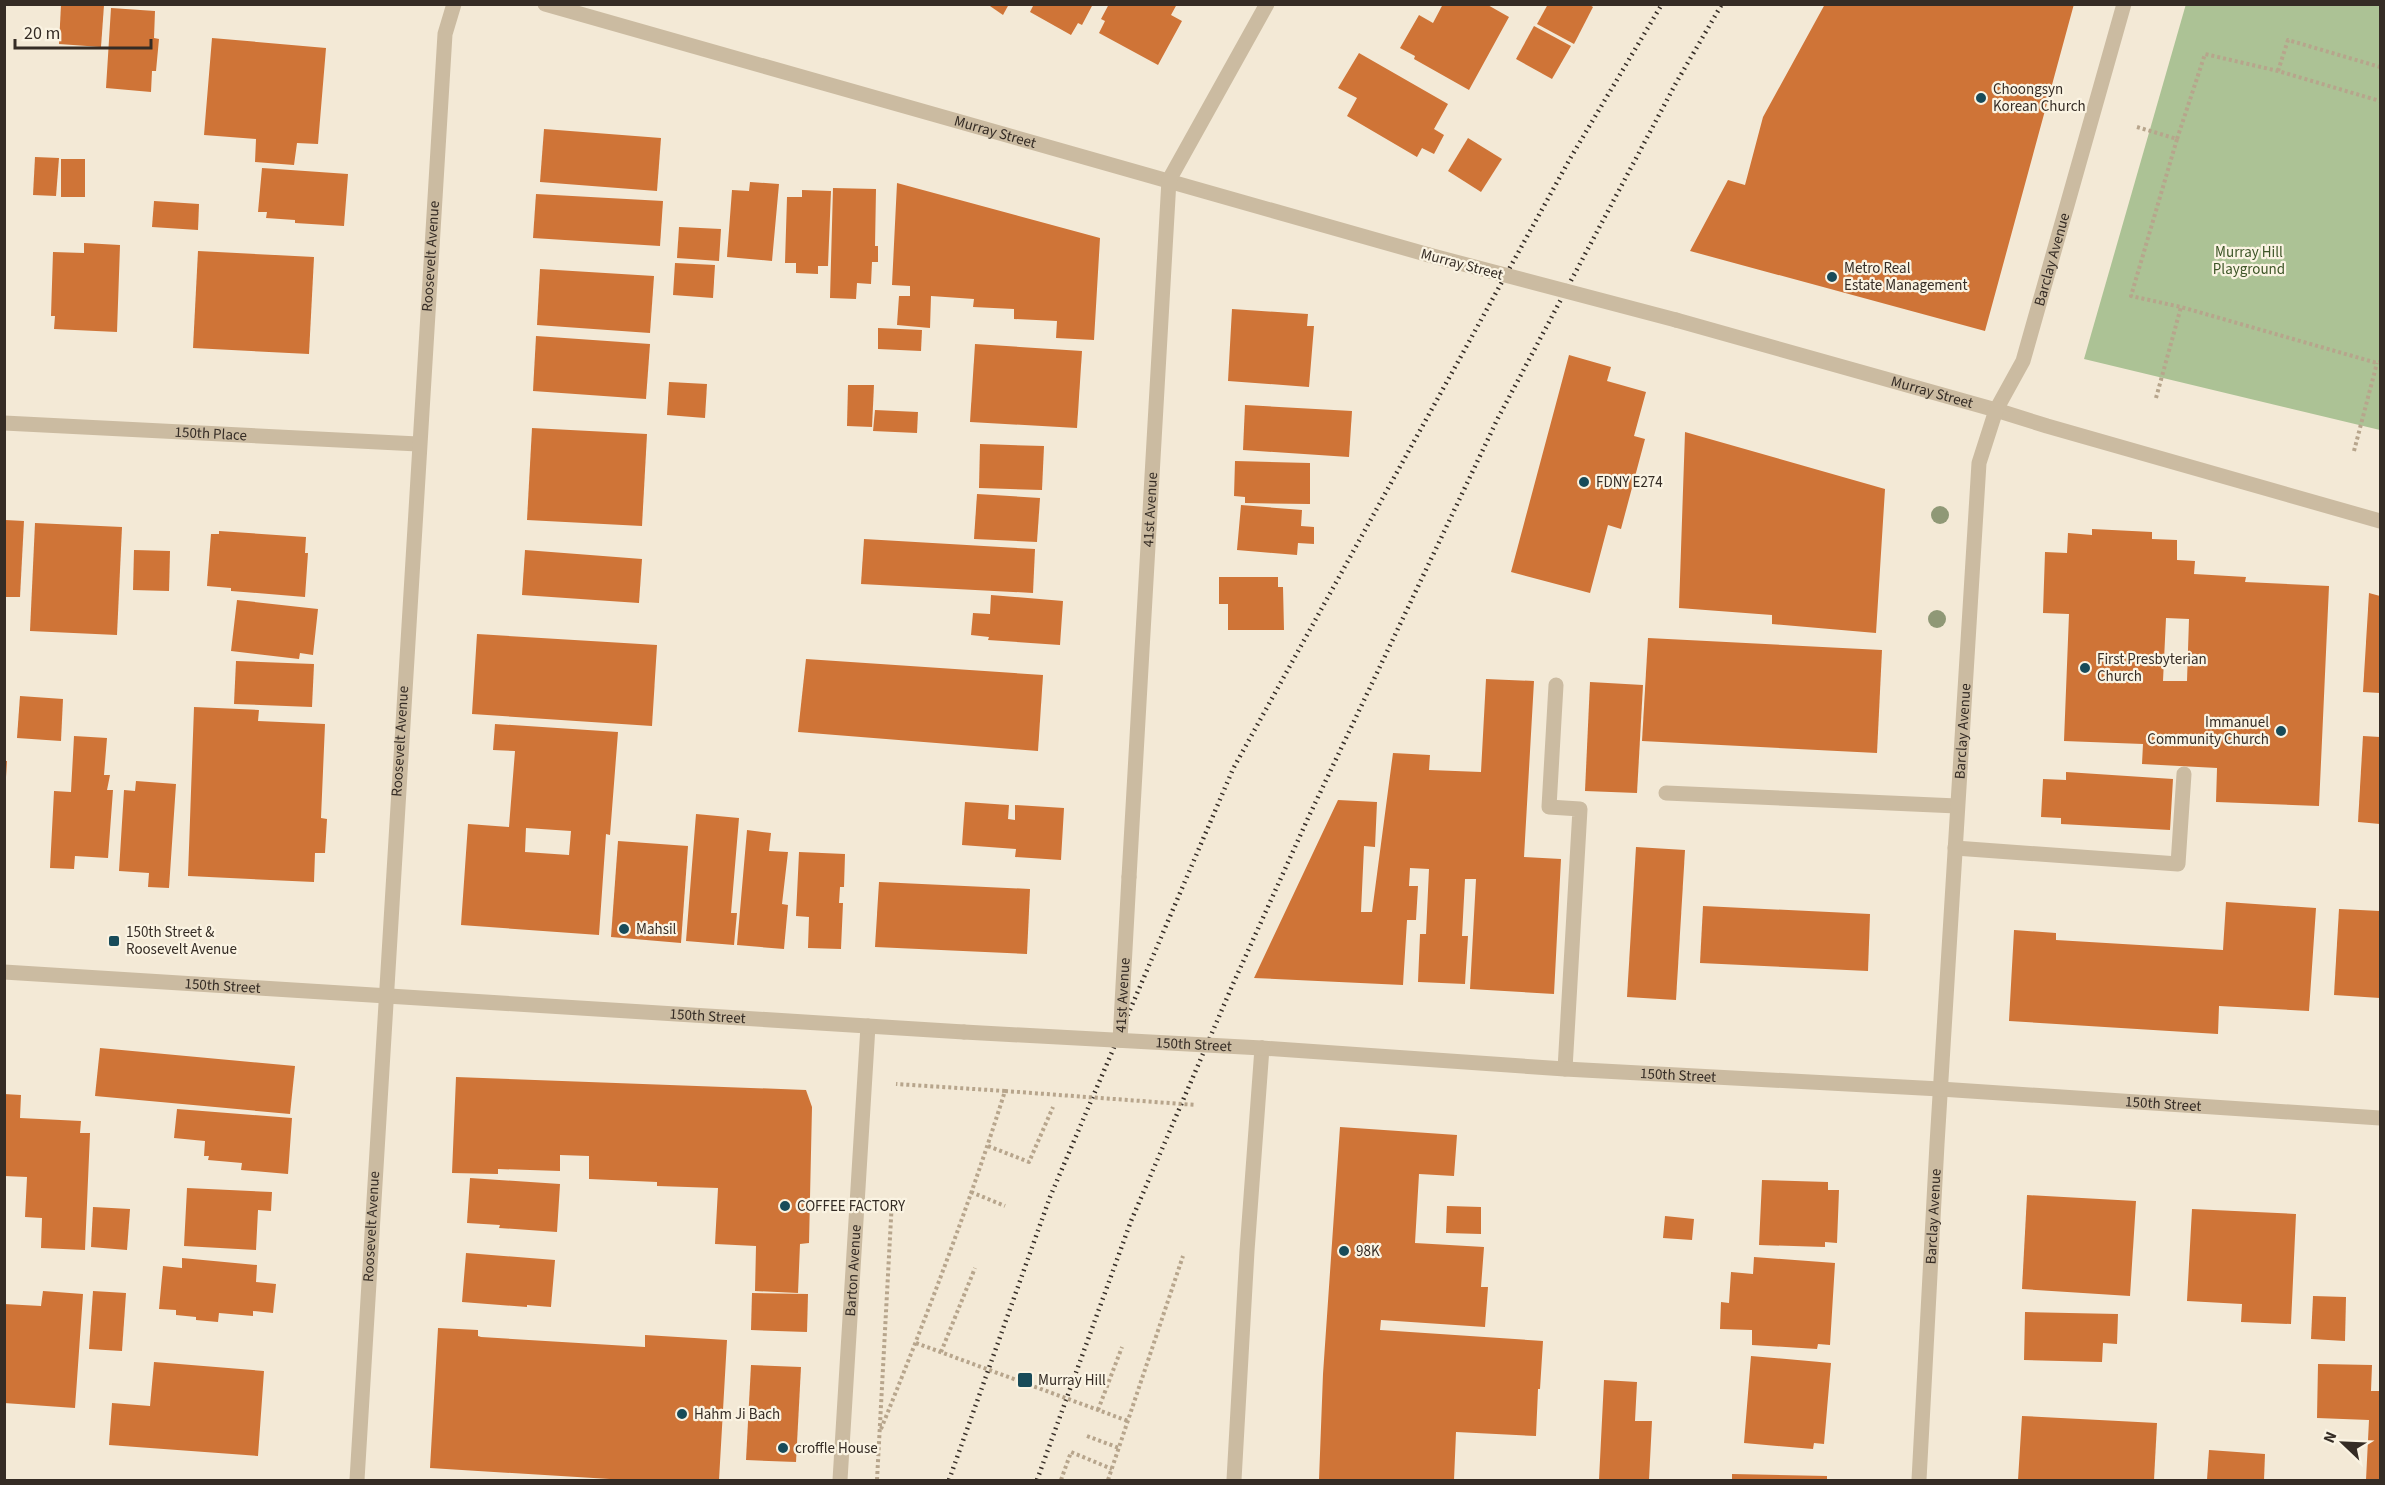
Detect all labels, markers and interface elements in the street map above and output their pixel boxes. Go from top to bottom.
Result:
scale bar [15,12,152,50]
text: 20 m [24,21,60,46]
place label: Choongsyn Korean Church [1993,79,2086,117]
marker: Choongsyn Korean Church [1974,91,1988,105]
street label: Murray Street [952,111,1039,154]
street label: Roosevelt Avenue [417,200,445,312]
street label: Barclay Avenue [2029,210,2075,309]
park label: Murray Hill Playground [2213,242,2285,280]
street label: Murray Street [1418,243,1505,286]
place label: Metro Real Estate Management [1844,258,1967,296]
marker: Metro Real Estate Management [1825,270,1839,284]
street label: Murray Street [1888,371,1975,414]
street label: 150th Place [174,422,247,446]
street label: 41st Avenue [1138,471,1163,548]
place label: FDNY E274 [1596,472,1663,493]
marker: FDNY E274 [1577,475,1591,489]
place label: First Presbyterian Church [2097,649,2207,687]
marker: First Presbyterian Church [2078,661,2092,675]
street label: Barclay Avenue [1950,683,1976,780]
street label: Roosevelt Avenue [386,685,414,797]
place label: Immanuel Community Church [2147,712,2269,750]
marker: Immanuel Community Church [2274,724,2288,738]
place label: Mahsil [636,919,677,940]
place label: 150th Street & Roosevelt Avenue [126,922,237,960]
marker: Mahsil [617,922,631,936]
marker: 150th Street & Roosevelt Avenue [107,934,121,948]
street label: 41st Avenue [1110,957,1136,1033]
street label: 150th Street [184,973,261,999]
street label: 150th Street [669,1004,746,1029]
street label: 150th Street [1155,1032,1232,1057]
street label: 150th Street [1639,1063,1717,1088]
street label: 150th Street [2124,1091,2202,1117]
street label: Barclay Avenue [1921,1168,1947,1265]
street label: Roosevelt Avenue [358,1170,385,1282]
place label: COFFEE FACTORY [797,1196,906,1217]
marker: COFFEE FACTORY [778,1199,792,1213]
street label: Barton Avenue [840,1224,867,1317]
place label: 98K [1356,1241,1380,1262]
marker: 98K [1337,1244,1351,1258]
place label: Murray Hill [1038,1370,1106,1391]
marker: Murray Hill [1016,1371,1034,1389]
place label: Hahm Ji Bach [694,1404,780,1425]
marker: Hahm Ji Bach [675,1407,689,1421]
north arrow [2313,1413,2373,1473]
text: N [2318,1428,2342,1447]
place label: croffle House [795,1438,878,1459]
marker: croffle House [776,1441,790,1455]

